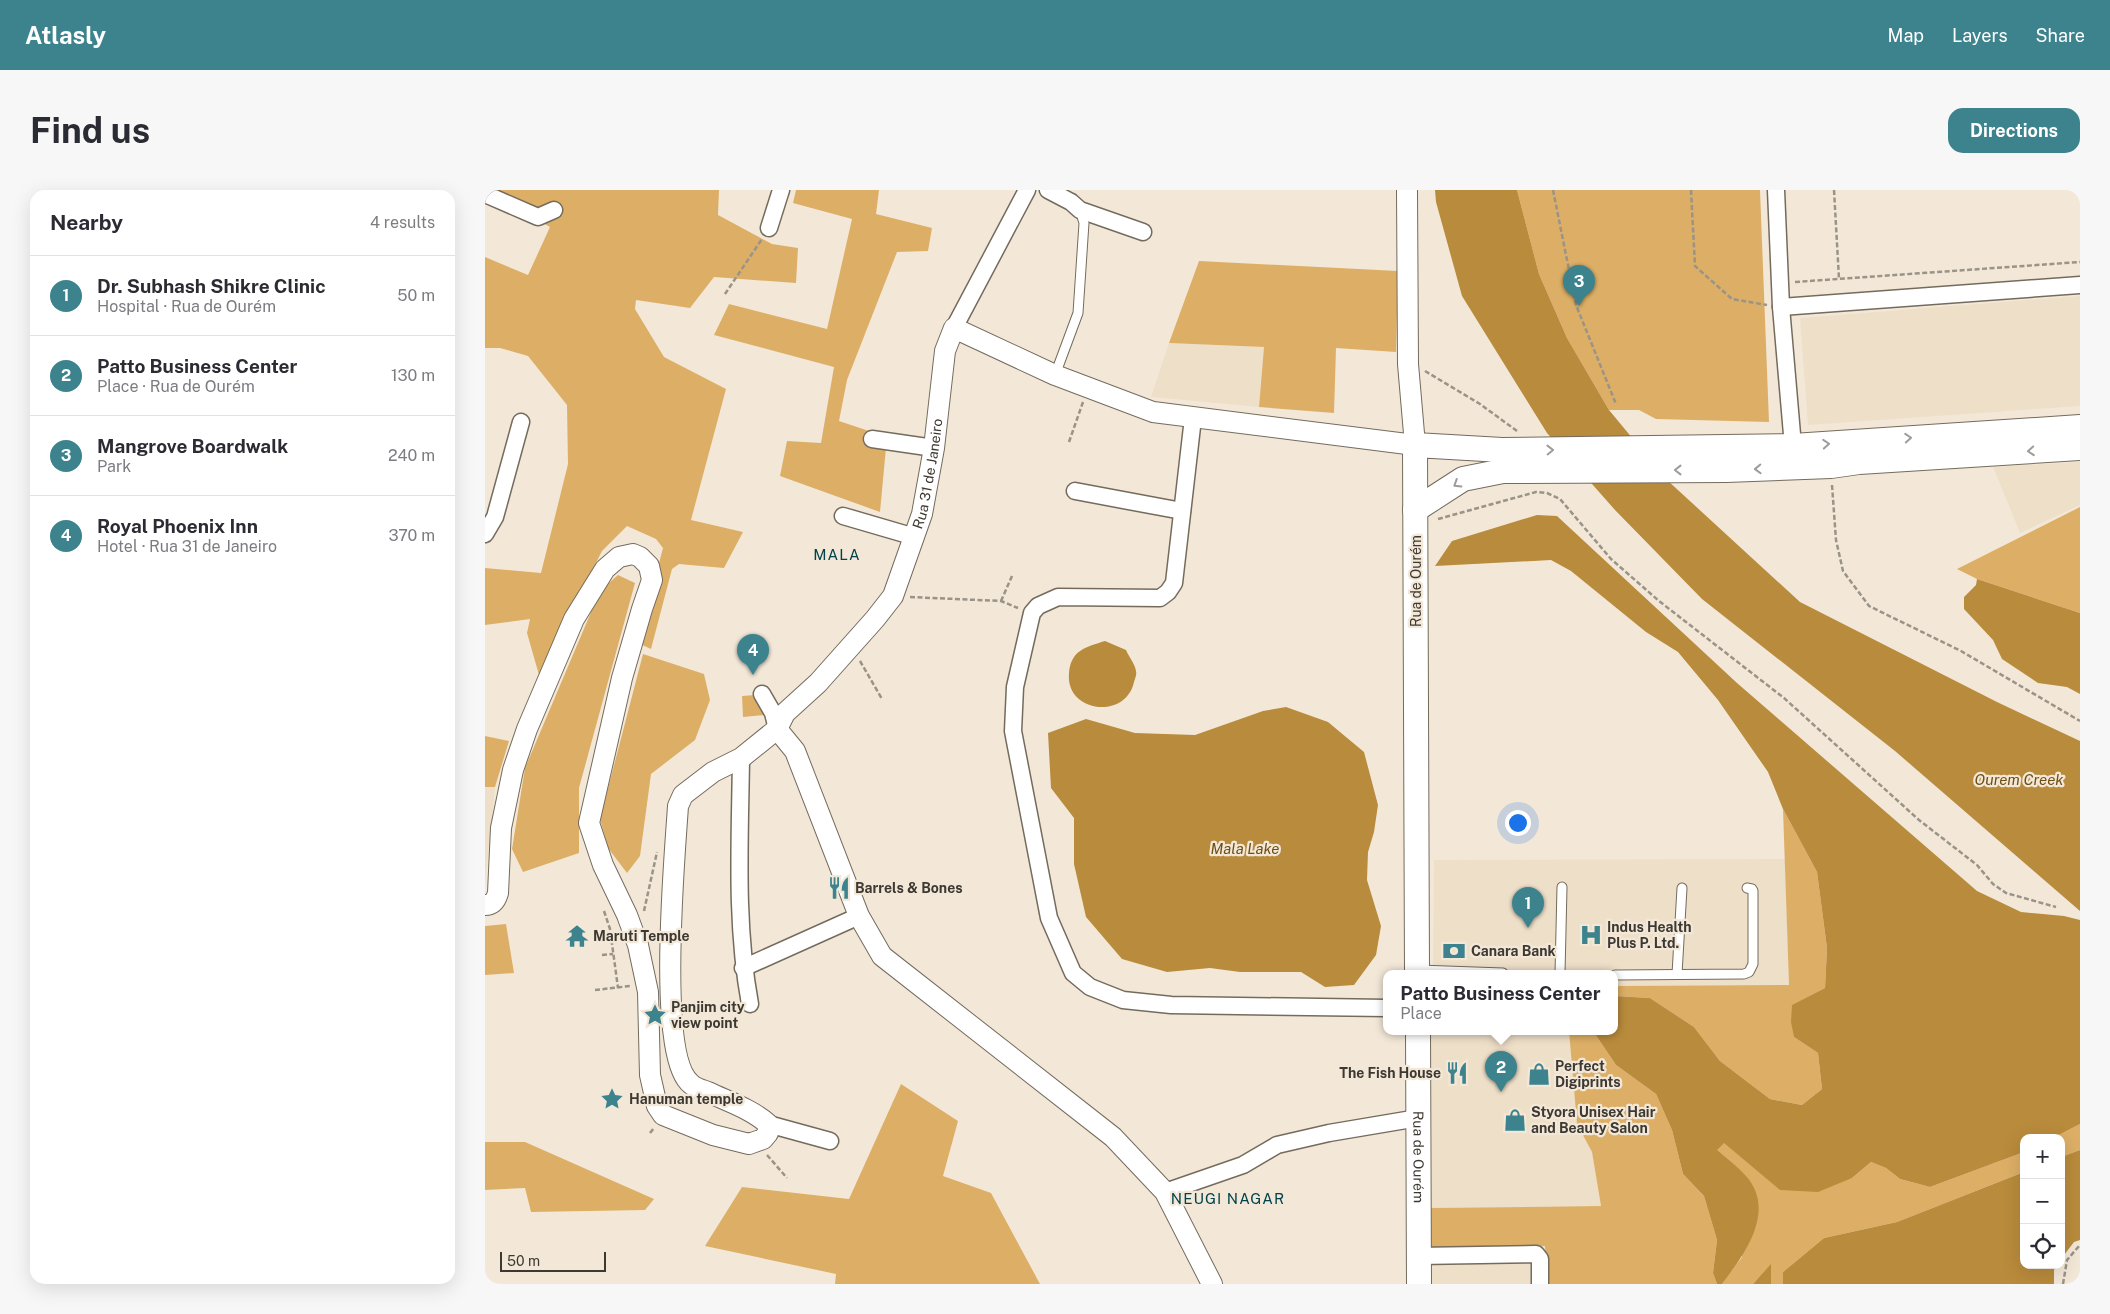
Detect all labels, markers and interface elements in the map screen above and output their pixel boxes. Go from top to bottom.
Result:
text: Atlasly [25,21,106,49]
text: Map [1888,25,1924,46]
text: Layers [1952,25,2008,46]
text: Share [2036,25,2085,46]
button: Directions [1948,108,2080,153]
text: Find us [30,110,150,151]
text: Nearby [50,210,123,235]
text: 4 results [370,213,435,232]
pin: 3 [1563,265,1595,306]
text: Dr. Subhash Shikre Clinic [97,275,326,297]
text: 1 [63,286,69,305]
text: 50 m [397,286,435,305]
text: Hospital · Rua de Ourém [97,297,276,316]
text: Patto Business Center [97,355,297,377]
text: 2 [61,366,71,385]
text: 130 m [391,366,435,385]
text: Place · Rua de Ourém [97,377,255,396]
street label: Rua 31 de Janeiro [909,417,945,531]
one-way arrow [1904,433,1912,444]
text: Mangrove Boardwalk [97,435,288,457]
one-way arrow [1822,439,1830,450]
one-way arrow [1547,445,1555,455]
one-way arrow [2027,445,2035,456]
text: 3 [61,446,71,465]
text: 240 m [388,446,435,465]
text: Park [97,457,131,476]
one-way arrow [1754,464,1762,474]
one-way arrow [1673,465,1681,476]
one-way arrow [1453,477,1462,487]
text: Royal Phoenix Inn [97,515,258,537]
text: 4 [61,526,71,545]
text: 370 m [388,526,435,545]
street label: Rua de Ourém [1408,535,1424,627]
text: Hotel · Rua 31 de Janeiro [97,537,277,556]
district label: MALA [813,546,861,563]
pin: 4 [737,634,769,675]
water label: Ourem Creek [1975,771,2064,788]
your location [1505,810,1531,836]
water label: Mala Lake [1211,840,1279,857]
restaurant icon: Barrels & Bones [826,875,852,901]
place label: Barrels & Bones [855,880,963,896]
pin: 1 [1512,887,1544,928]
place label: Indus Health Plus P. Ltd. [1607,919,1692,951]
hospital icon: Indus Health Plus P. Ltd. [1578,922,1604,948]
temple icon: Maruti Temple [564,923,590,949]
place label: Maruti Temple [593,928,690,944]
bank icon: Canara Bank [1441,938,1467,964]
place label: Canara Bank [1471,943,1556,959]
popup [1383,970,1618,1035]
text: Patto Business Center [1400,982,1601,1004]
place label: Panjim city view point [671,999,745,1031]
place icon: Panjim city view point [642,1002,668,1028]
text: Place [1400,1004,1442,1023]
pin: 2 [1485,1051,1517,1092]
place label: Perfect Digiprints [1555,1058,1621,1090]
restaurant icon: The Fish House [1444,1060,1470,1086]
shop icon: Perfect Digiprints [1526,1061,1552,1087]
place label: The Fish House [1339,1065,1441,1081]
place icon: Hanuman temple [599,1086,625,1112]
place label: Hanuman temple [629,1091,743,1107]
place label: Styora Unisex Hair and Beauty Salon [1531,1104,1656,1136]
shop icon: Styora Unisex Hair and Beauty Salon [1502,1107,1528,1133]
street label: Rua de Ourém [1410,1111,1427,1203]
map controls [2020,1134,2065,1269]
button: + [2020,1134,2065,1179]
button: − [2020,1179,2065,1224]
district label: NEUGI NAGAR [1171,1190,1285,1207]
button: locate [2020,1224,2065,1269]
scale bar [500,1249,606,1272]
text: 50 m [507,1253,540,1269]

